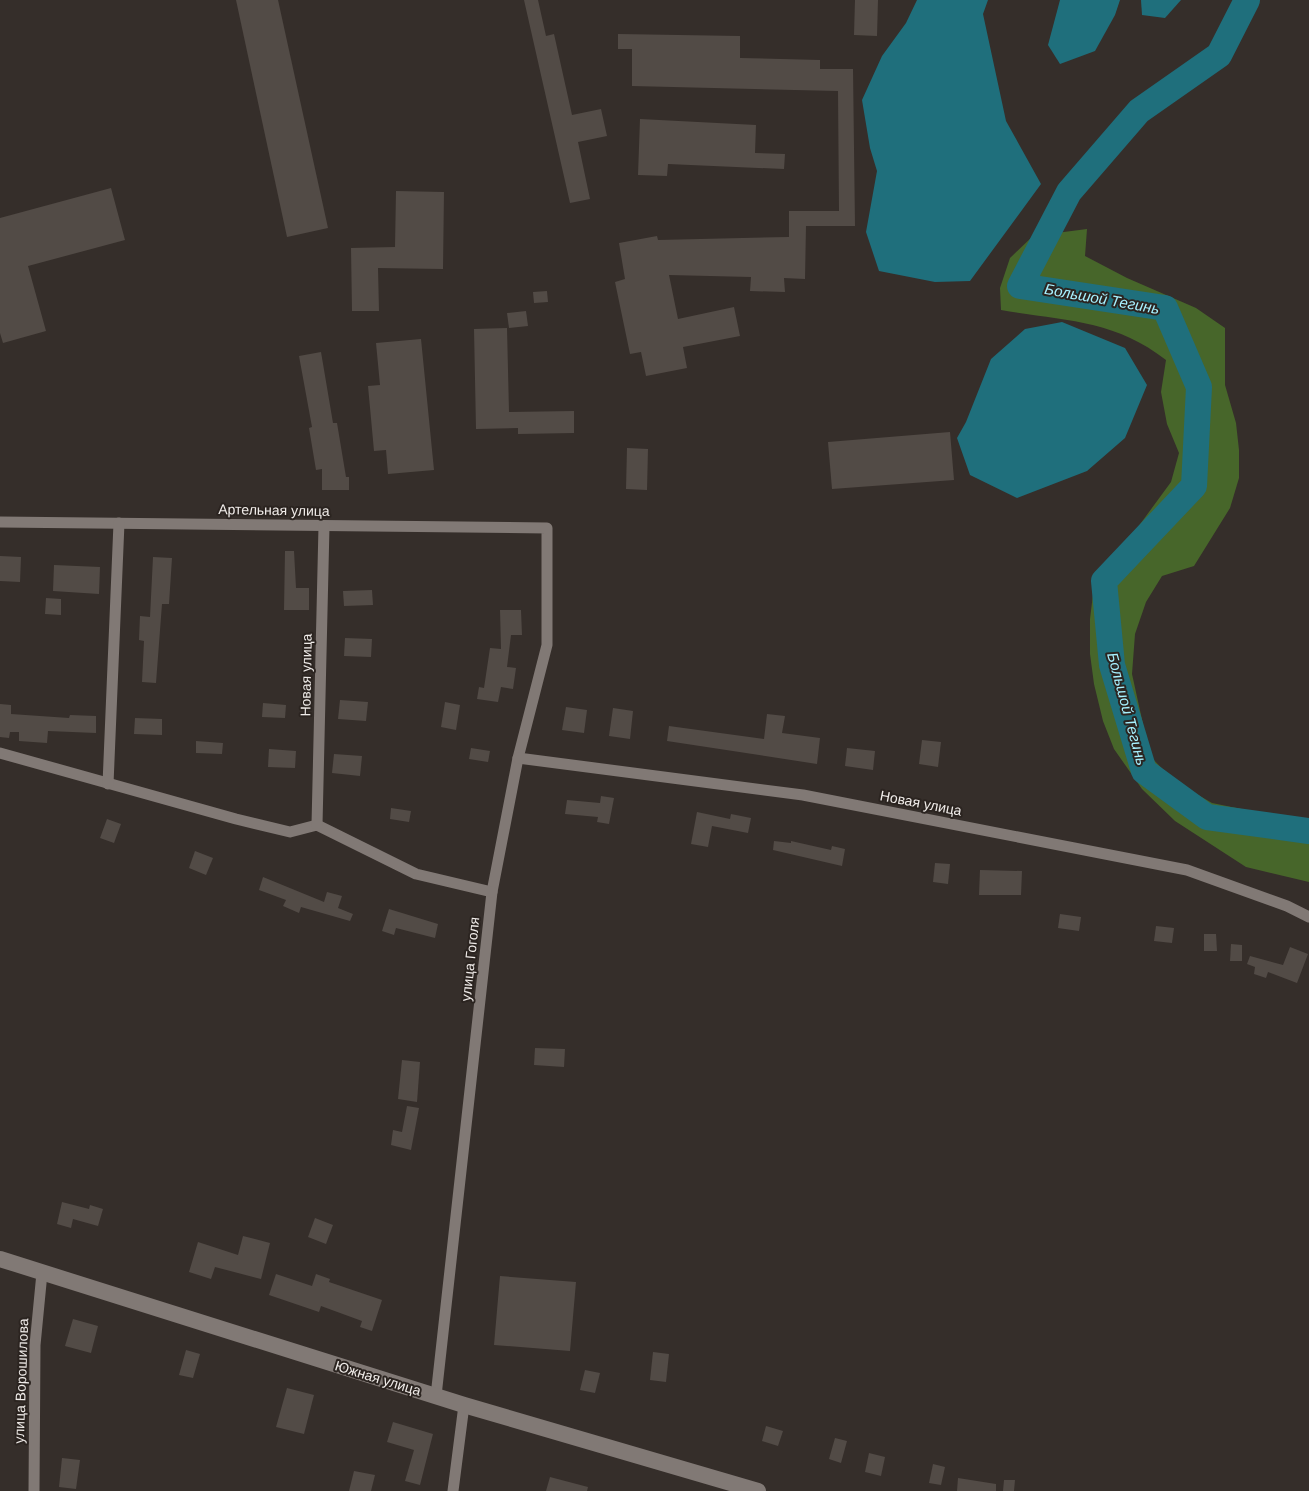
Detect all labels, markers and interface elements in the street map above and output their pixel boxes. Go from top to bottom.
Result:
water label: Большой Тегинь [1043,280,1161,317]
street label: Артельная улица [218,501,330,519]
street label: Новая улица [297,633,315,717]
water label: Большой Тегинь [1104,650,1151,767]
street label: Новая улица [879,787,963,819]
street label: улица Гоголя [458,916,482,1002]
street label: улица Ворошилова [11,1318,31,1444]
street label: Южная улица [333,1357,423,1399]

